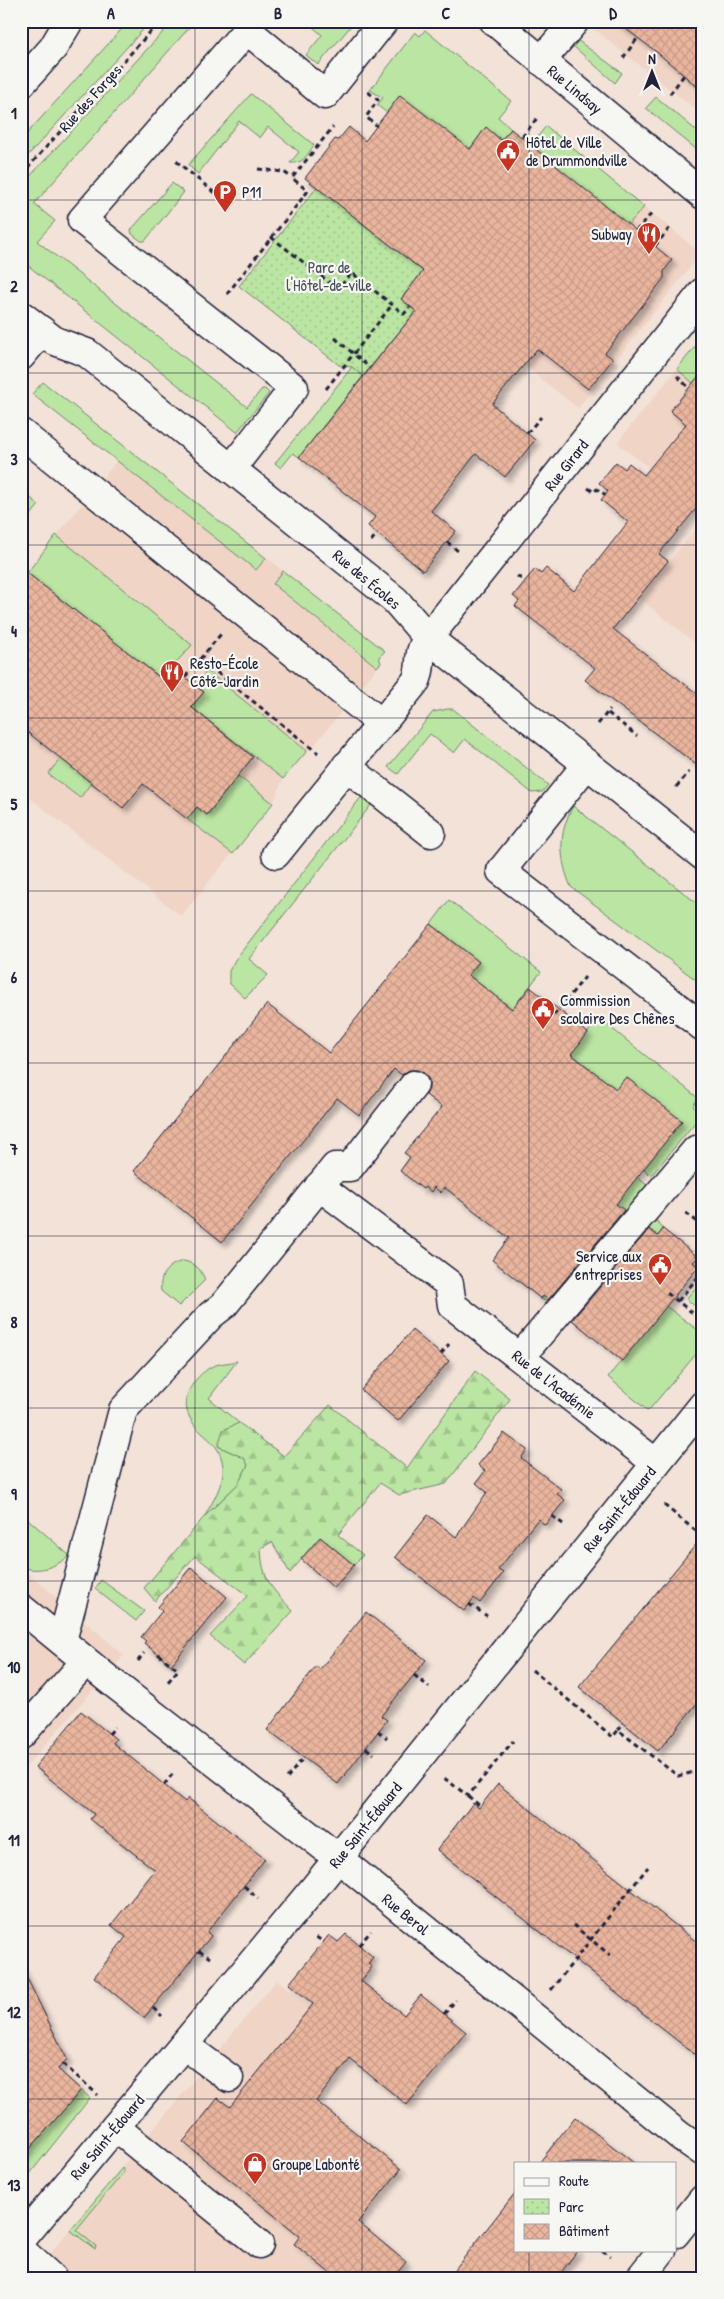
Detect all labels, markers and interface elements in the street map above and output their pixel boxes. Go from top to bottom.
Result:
text: A [107,2,115,24]
text: B [274,2,282,24]
text: C [442,2,451,24]
text: D [609,2,617,24]
north arrow [626,48,676,98]
text: N [648,49,656,68]
street label: Rue des Forges [54,59,126,137]
street label: Rue Lindsay [543,59,607,119]
text: 1 [11,102,17,124]
place label: Hôtel de Ville de Drummondville [526,131,628,171]
public building icon: Hôtel de Ville de Drummondville [495,138,521,172]
parking icon: P11 [212,179,238,213]
place label: P11 [242,181,262,203]
restaurant icon: Subway [636,221,662,255]
place label: Subway [591,223,632,245]
park label: Parc de l'Hôtel-de-ville [286,256,372,296]
text: 2 [10,275,18,297]
street label: Rue Girard [539,435,593,495]
text: 3 [10,448,18,470]
street label: Rue des Écoles [328,544,406,614]
text: 4 [11,620,17,642]
place label: Resto-École Côté-Jardin [190,652,259,692]
restaurant icon: Resto-École Côté-Jardin [159,659,185,693]
text: 5 [11,793,18,815]
text: 6 [11,966,18,988]
place label: Commission scolaire Des Chênes [560,989,675,1029]
public building icon: Commission scolaire Des Chênes [530,996,556,1030]
text: 7 [9,1138,18,1160]
place label: Service aux entreprises [575,1245,642,1285]
public building icon: Service aux entreprises [647,1252,673,1286]
text: 8 [11,1311,18,1333]
street label: Rue de l'Académie [508,1344,601,1424]
street label: Rue Saint-Édouard [577,1461,661,1557]
text: 9 [11,1483,17,1505]
text: 10 [8,1656,20,1678]
street label: Rue Saint-Édouard [323,1777,407,1873]
text: 11 [8,1829,20,1851]
street label: Rue Berol [378,1888,435,1940]
text: 12 [7,2001,21,2023]
street label: Rue Saint-Édouard [65,2090,149,2184]
shop icon: Groupe Labonté [242,2151,268,2185]
place label: Groupe Labonté [272,2153,361,2175]
legend [514,2162,676,2252]
text: Route [559,2170,589,2191]
text: 13 [8,2174,20,2196]
text: Parc [559,2196,584,2217]
text: Bâtiment [559,2220,610,2241]

